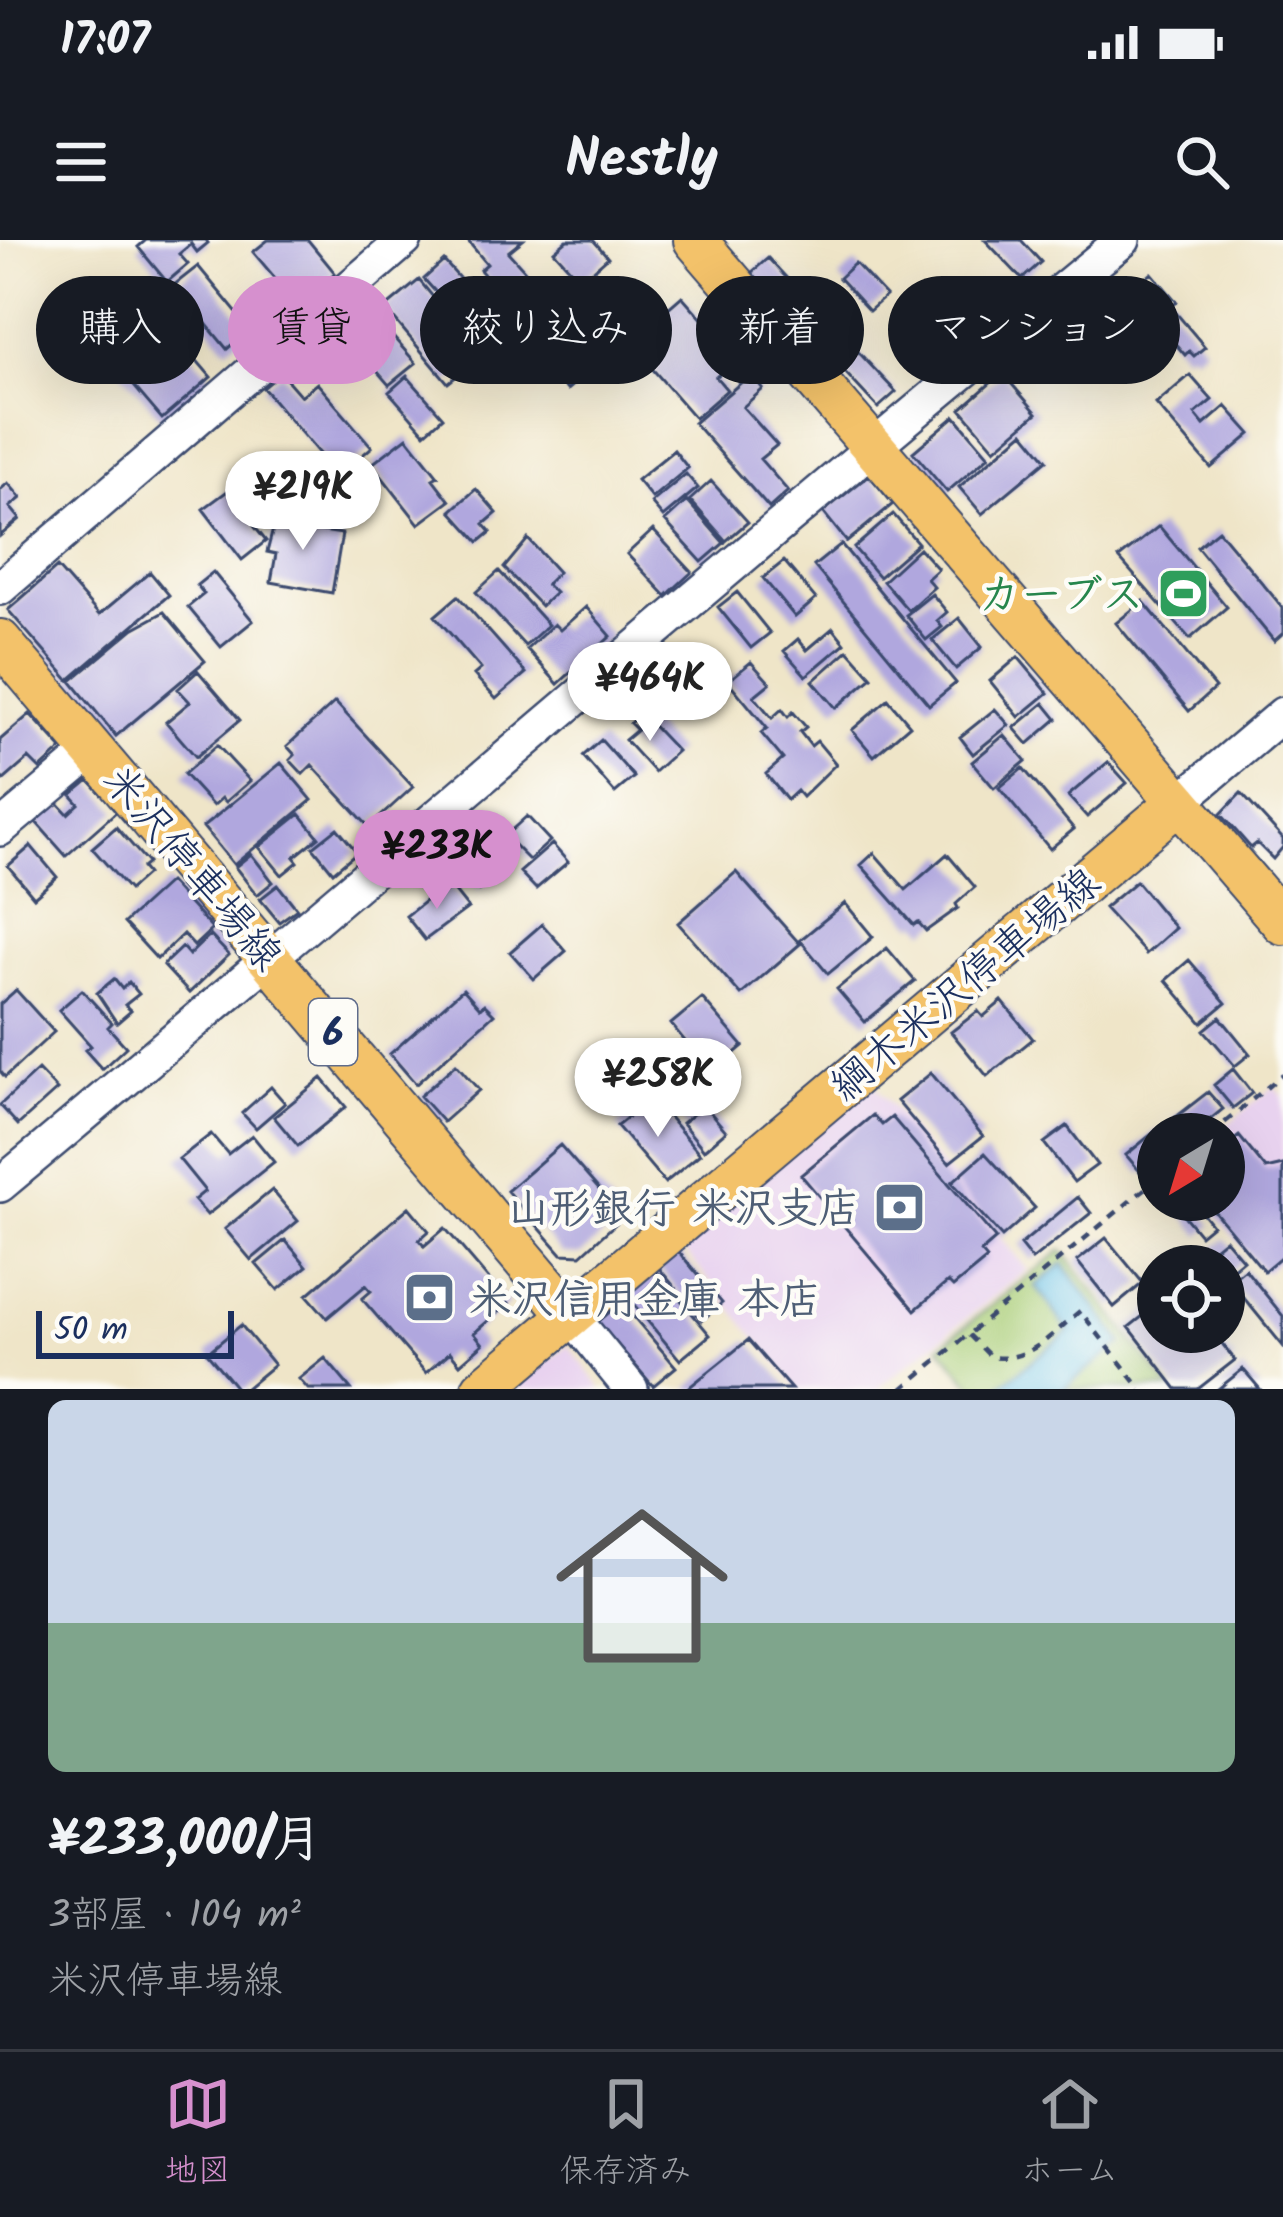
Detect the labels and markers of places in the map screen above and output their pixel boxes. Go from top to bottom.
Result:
pin: ¥219K [219,451,387,553]
place label: カーブス [979,563,1144,630]
sports icon: カーブス [1155,565,1211,621]
pin: ¥464K [566,642,734,744]
pin: ¥233K [353,810,521,912]
pin: ¥258K [574,1038,742,1140]
place label: 山形銀行 米沢支店 [508,1177,860,1244]
bank icon: 山形銀行 米沢支店 [871,1179,927,1235]
place label: 米沢信用金庫 本店 [469,1268,821,1335]
bank icon: 米沢信用金庫 本店 [402,1270,458,1326]

